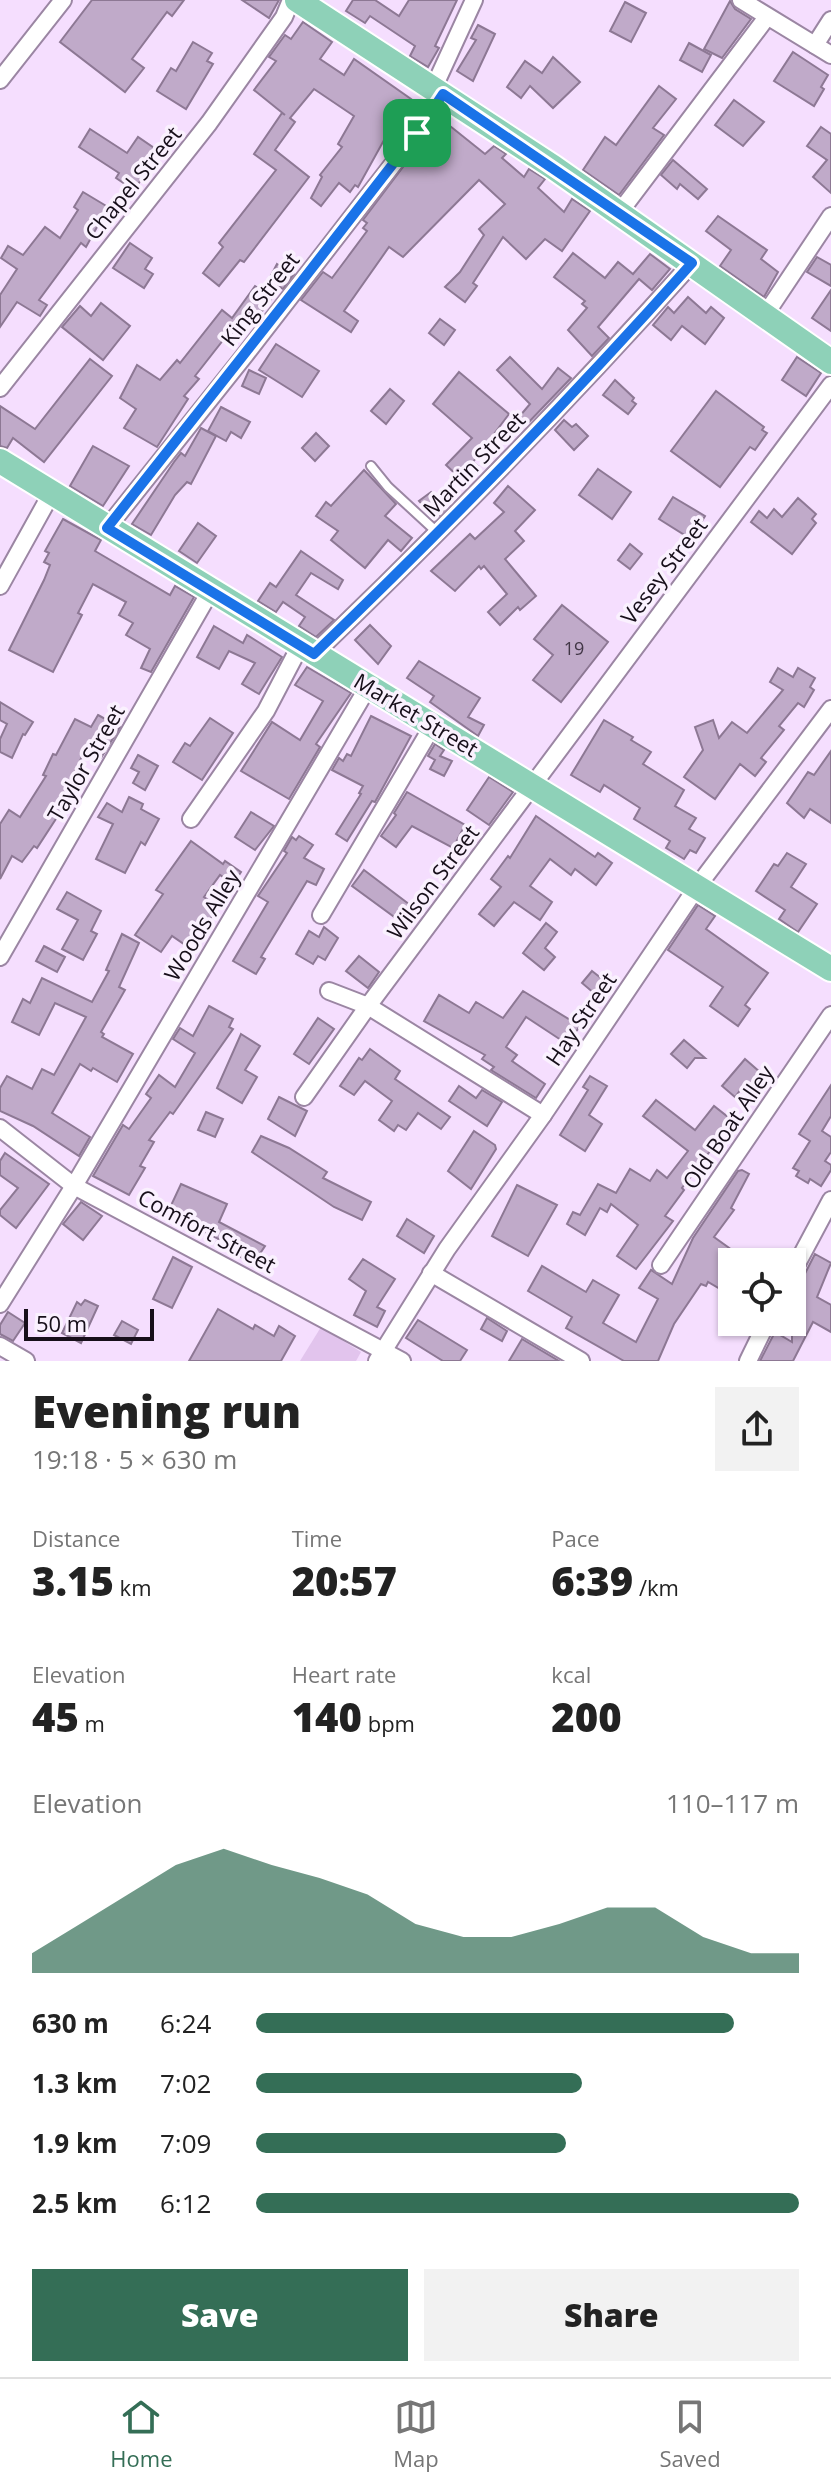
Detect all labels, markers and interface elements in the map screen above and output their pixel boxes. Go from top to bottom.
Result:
pin [383,99,451,167]
icon: arrive [395,111,439,155]
street label: Chapel Street [77,119,187,245]
street label: King Street [213,245,305,352]
street label: Martin Street [416,404,531,522]
street label: Vesey Street [613,511,713,630]
house number: 19 [564,636,584,660]
street label: Market Street [349,665,484,763]
street label: Taylor Street [40,698,131,826]
street label: Wilson Street [379,818,485,945]
street label: Woods Alley [156,862,247,986]
street label: Hay Street [538,966,623,1071]
street label: Old Boat Alley [675,1058,780,1194]
street label: Comfort Street [133,1181,282,1279]
map controls [718,1248,806,1336]
button: locate [718,1248,806,1336]
scale bar [24,1305,154,1341]
text: 50 m [36,1308,87,1338]
text: Evening run [32,1381,301,1441]
button: share [715,1387,799,1471]
text: 19:18 · 5 × 630 m [32,1441,237,1477]
text: Distance [32,1523,120,1553]
text: Time [292,1523,342,1553]
text: Pace [551,1523,600,1553]
text: 3.15 [32,1553,114,1608]
text: 20:57 [292,1553,397,1608]
text: 6:39 [551,1553,633,1608]
text: km [114,1572,152,1602]
text: /km [633,1572,679,1602]
text: Elevation [32,1659,125,1689]
text: Heart rate [292,1659,396,1689]
text: kcal [551,1659,591,1689]
text: 45 [32,1689,79,1744]
text: 140 [292,1689,362,1744]
text: 200 [551,1689,622,1744]
text: m [79,1708,105,1738]
text: bpm [362,1708,415,1738]
text: Elevation [32,1785,142,1821]
text: 110–117 m [666,1785,799,1821]
text: 630 m [32,2005,109,2041]
text: 6:24 [160,2005,211,2041]
text: 1.3 km [32,2065,118,2101]
text: 7:02 [160,2065,211,2101]
text: 1.9 km [32,2125,118,2161]
text: 7:09 [160,2125,211,2161]
text: 2.5 km [32,2185,118,2221]
text: 6:12 [160,2185,211,2221]
button: Save [32,2269,408,2361]
button: Share [424,2269,799,2361]
tab: Home [110,2395,173,2473]
tab: Map [393,2395,439,2473]
tab: Saved [660,2395,721,2473]

